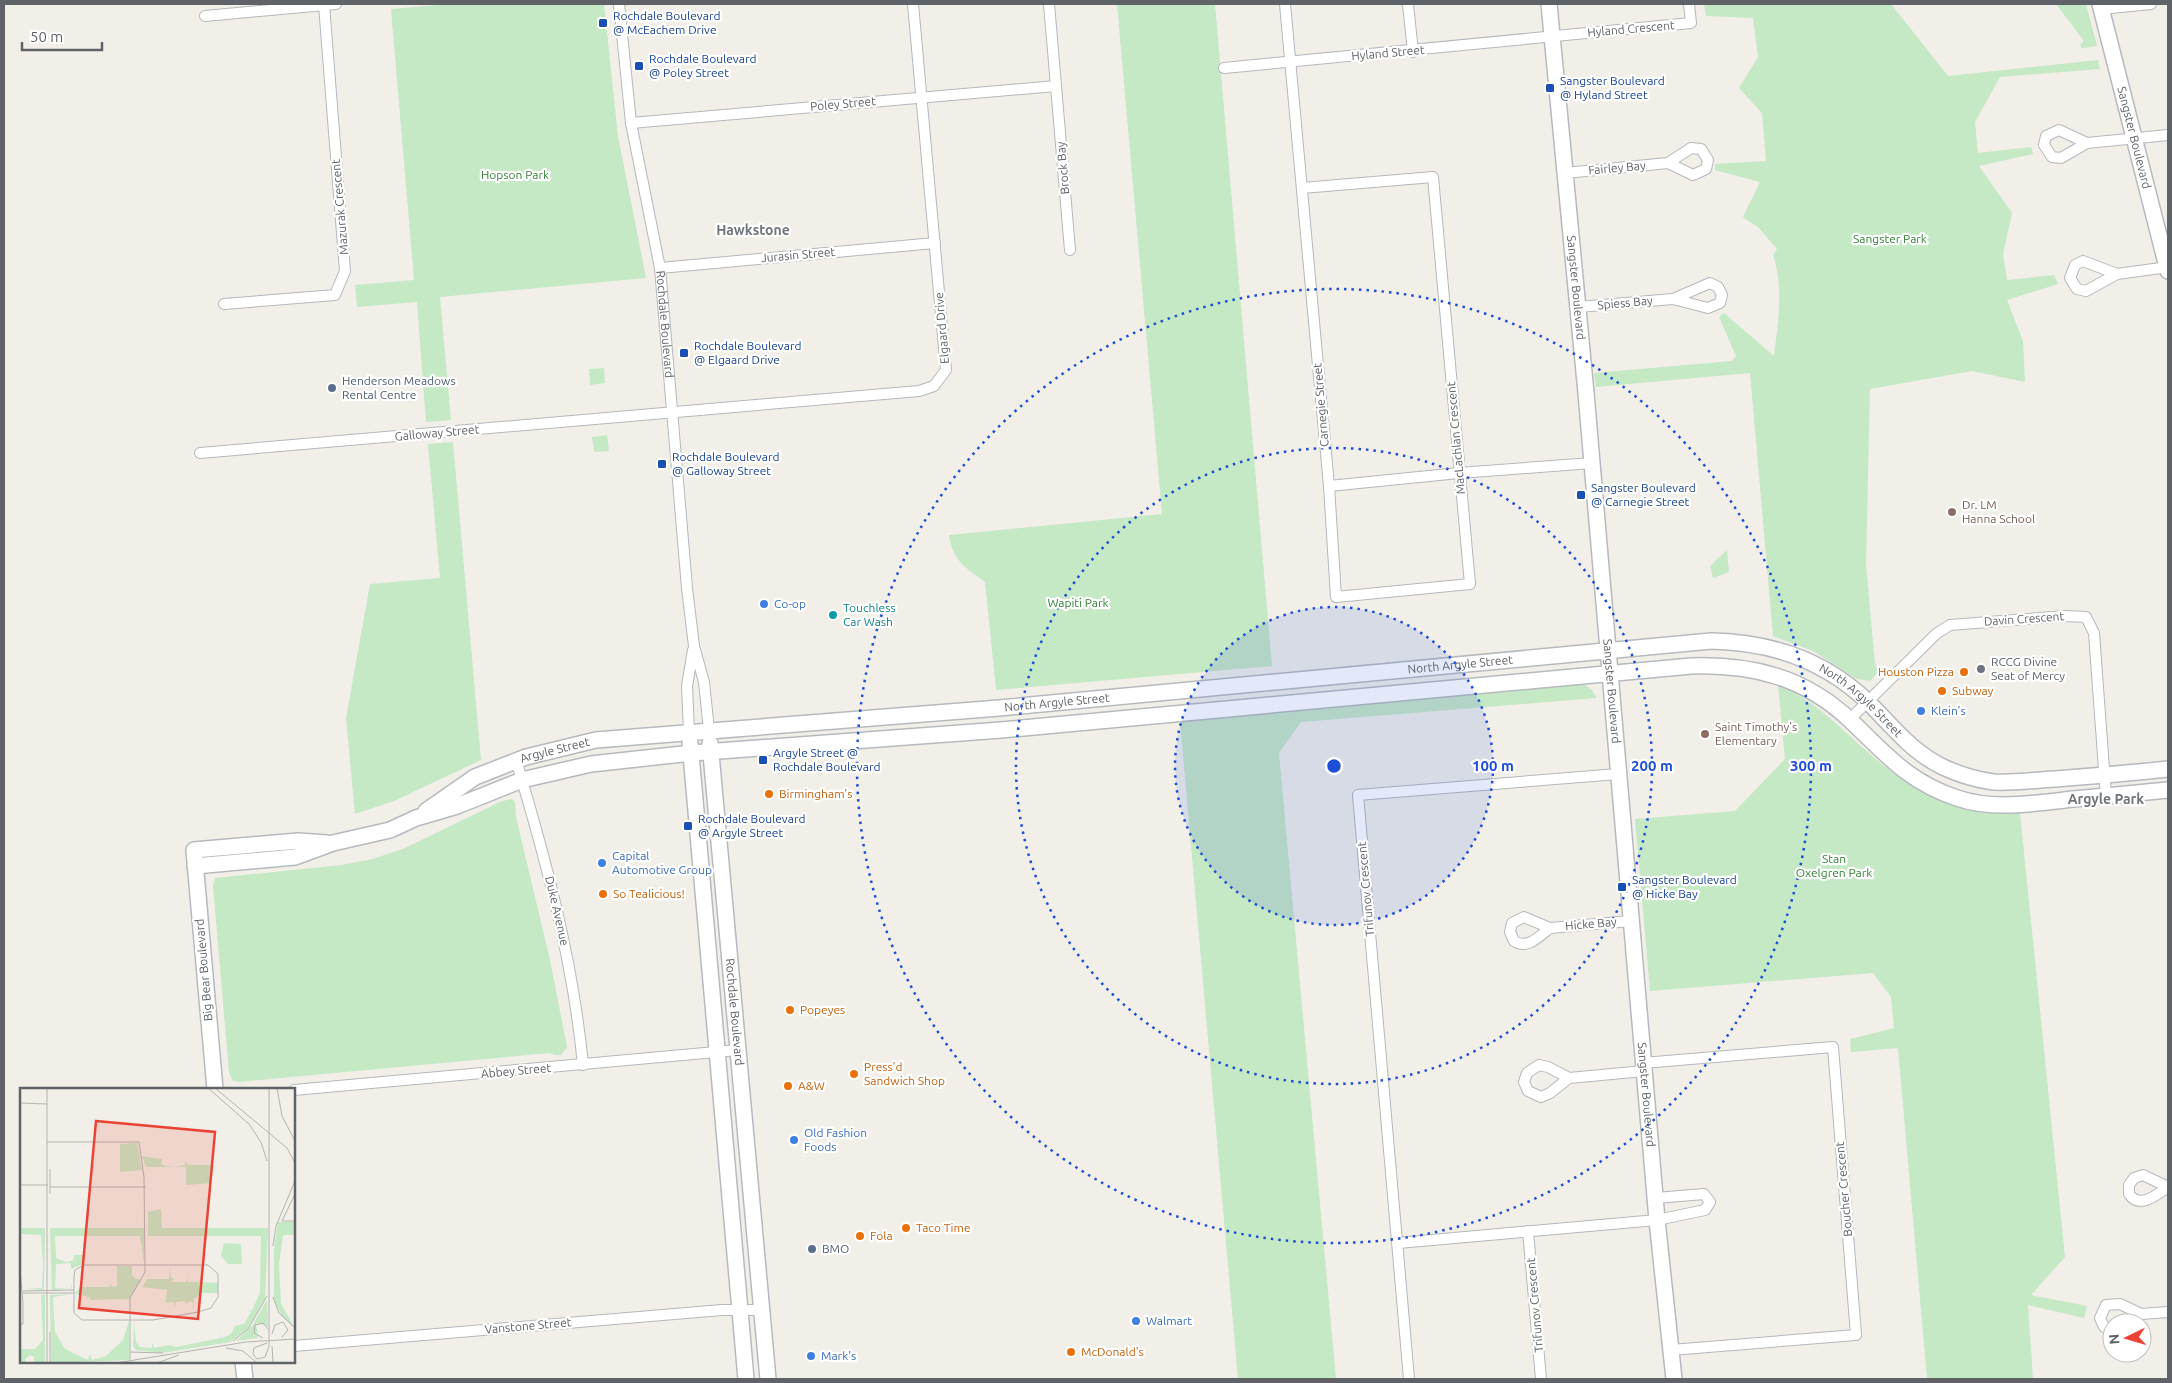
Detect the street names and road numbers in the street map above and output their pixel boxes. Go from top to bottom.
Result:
street label: Hyland Crescent [1587,18,1675,39]
street label: Hyland Street [1351,43,1425,62]
street label: Sangster Boulevard [2115,85,2154,190]
street label: Poley Street [810,94,877,113]
street label: Brock Bay [1054,141,1071,195]
street label: Mazurak Crescent [329,158,350,255]
street label: Fairley Bay [1588,159,1646,176]
street label: Sangster Boulevard [1565,235,1588,341]
street label: Jurasin Street [760,245,836,264]
street label: Rochdale Boulevard [654,270,676,378]
street label: Elgaard Drive [932,292,951,364]
street label: Spiess Bay [1597,294,1653,311]
street label: Carnegie Street [1310,362,1331,448]
street label: MacLachlan Crescent [1444,381,1467,495]
street label: Galloway Street [394,422,480,443]
street label: Davin Crescent [1983,609,2065,628]
street label: Sangster Boulevard [1601,638,1623,744]
street label: North Argyle Street [1407,653,1514,676]
street label: North Argyle Street [1817,661,1905,740]
street label: North Argyle Street [1004,691,1110,713]
street label: Argyle Street [518,735,591,765]
street label: Trifunov Crescent [1355,841,1376,937]
street label: Duke Avenue [543,875,572,947]
street label: Hicke Bay [1565,915,1617,932]
street label: Big Bear Boulevard [193,918,214,1022]
street label: Rochdale Boulevard [724,958,746,1066]
street label: Sangster Boulevard [1636,1042,1658,1147]
street label: Abbey Street [480,1061,552,1080]
street label: Boucher Crescent [1833,1141,1854,1237]
street label: Trifunov Crescent [1524,1257,1545,1353]
street label: Vanstone Street [484,1315,572,1336]

